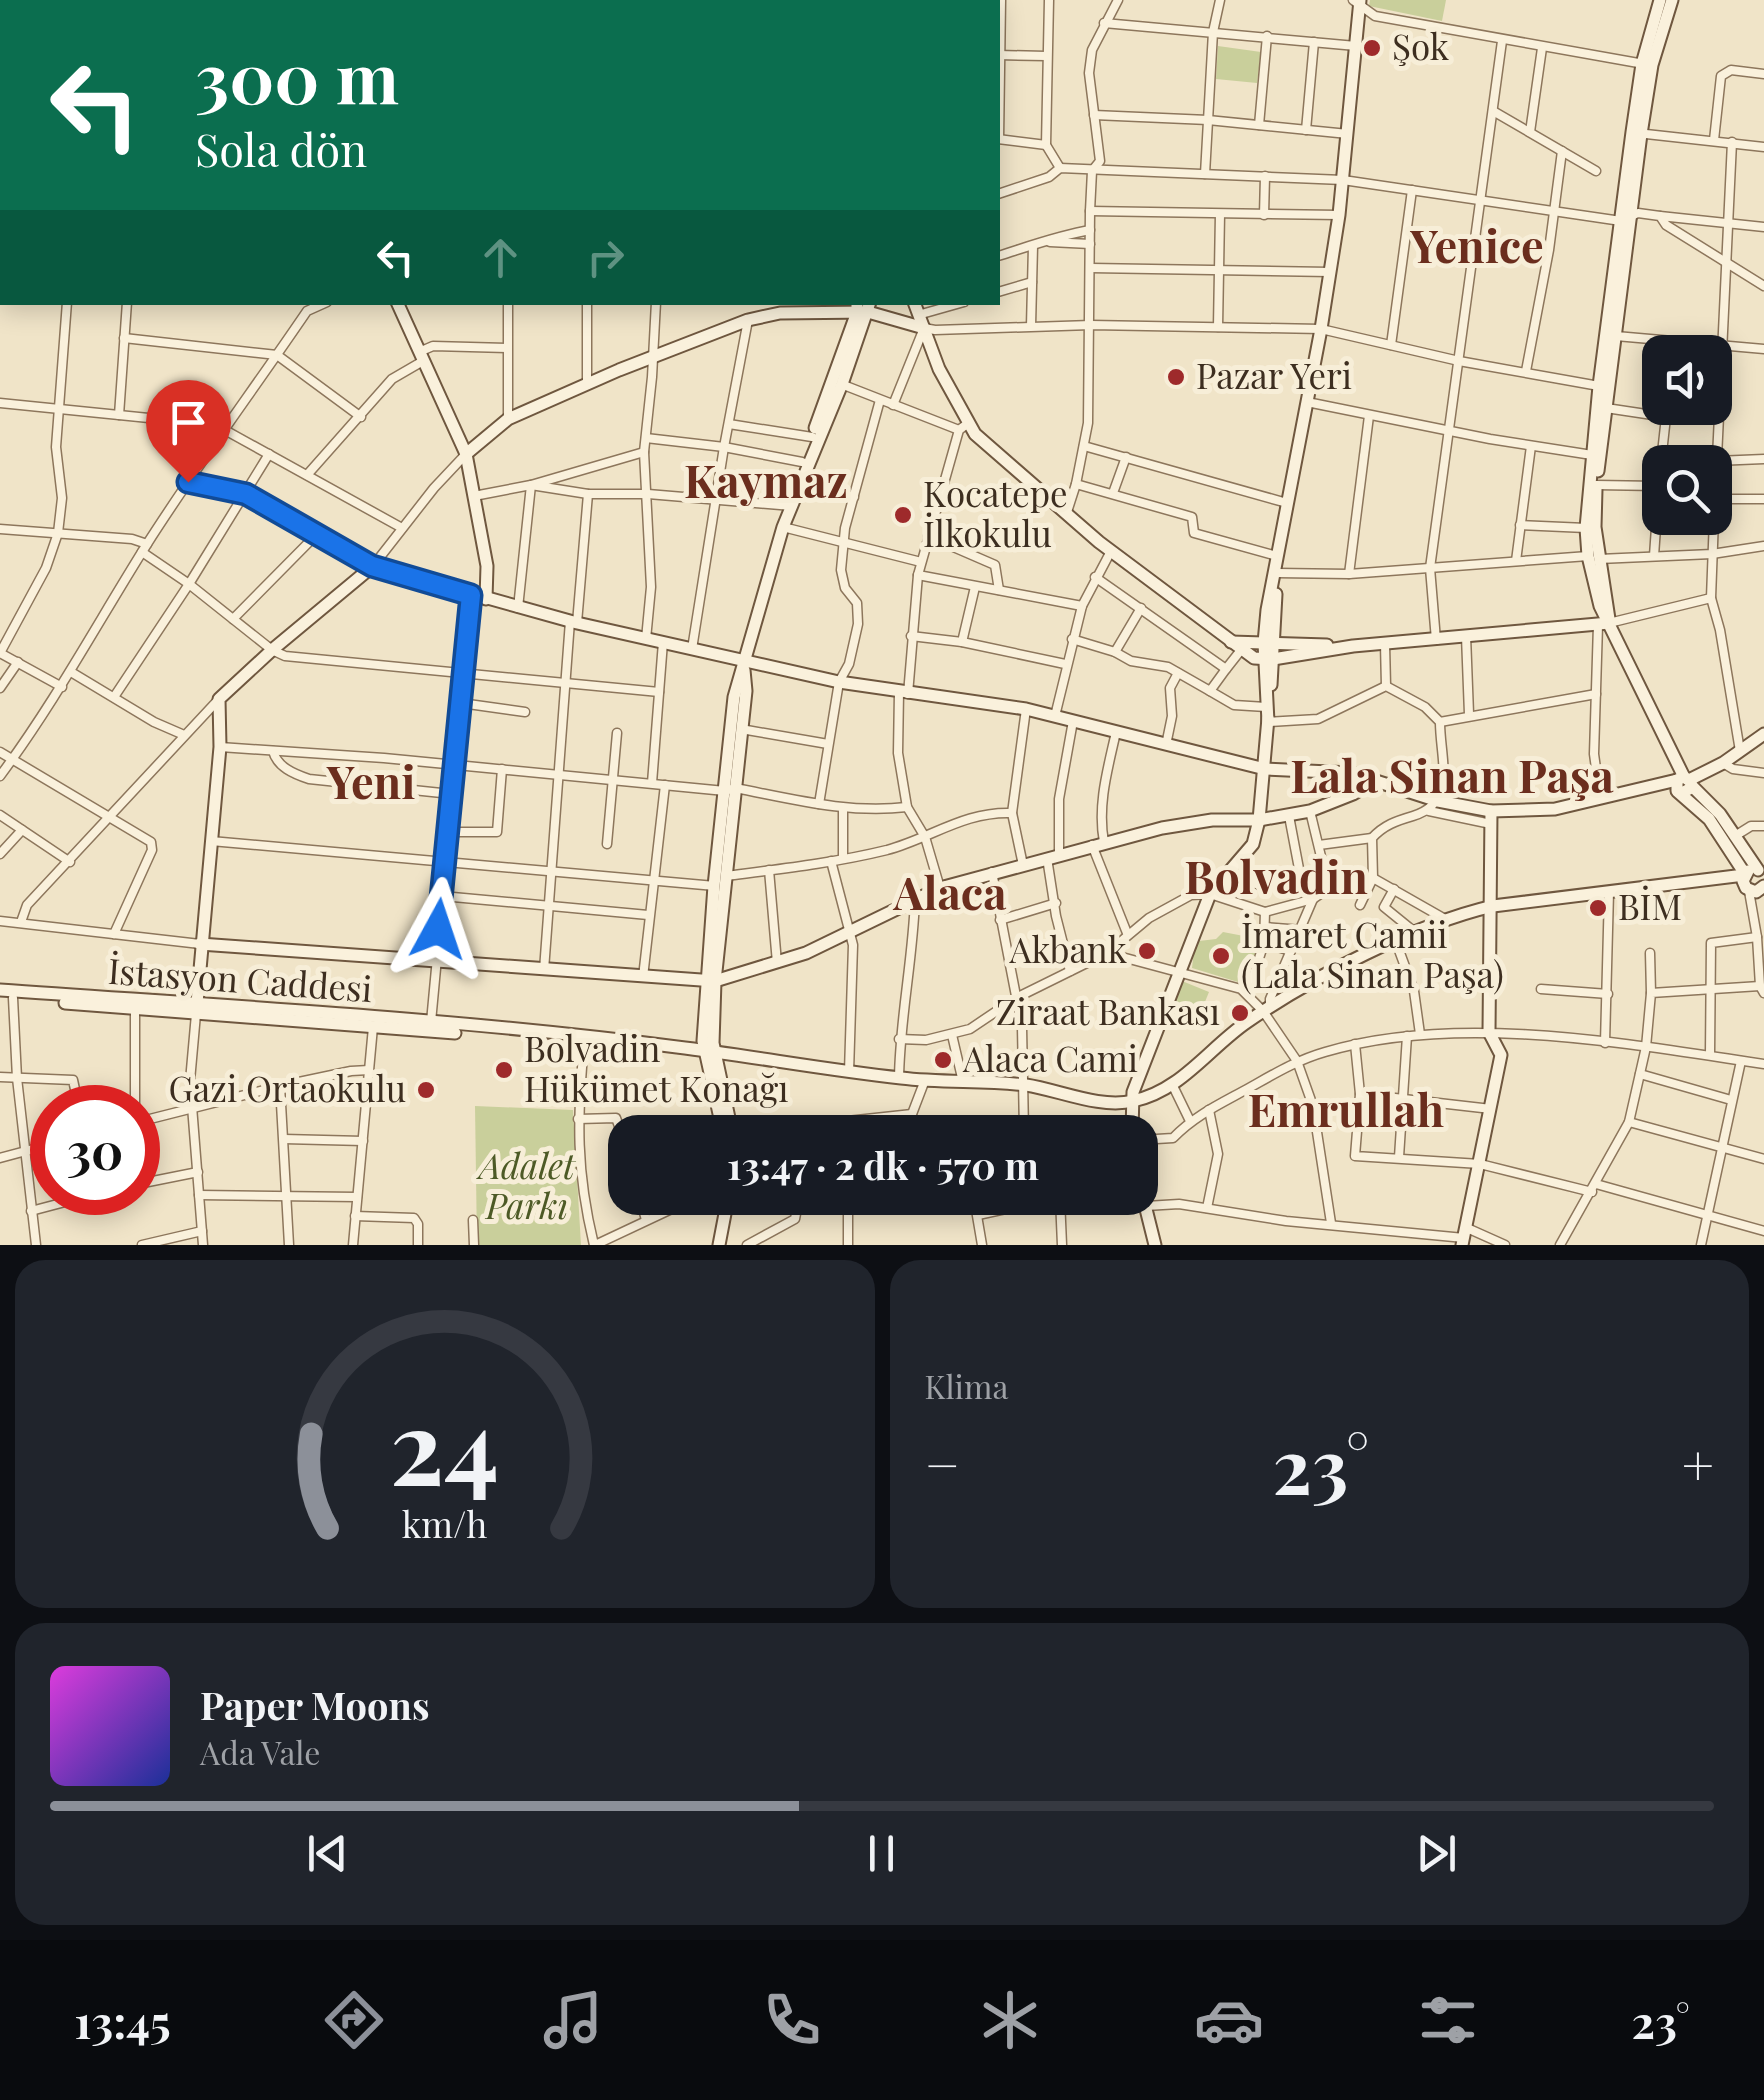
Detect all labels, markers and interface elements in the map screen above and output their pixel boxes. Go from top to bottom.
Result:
place label: Şok [1392,22,1449,69]
text: 300 m [195,28,399,122]
marker: Şok [1361,37,1383,59]
icon: left [30,40,160,170]
text: Sola dön [195,118,367,178]
district label: Yenice [1409,214,1544,274]
icon: left [368,230,423,285]
icon: ahead [473,230,528,285]
icon: right [578,230,633,285]
map controls [1642,335,1732,535]
button: sound [1642,335,1732,425]
place label: Pazar Yeri [1196,351,1352,398]
marker: Pazar Yeri [1165,366,1187,388]
pin [146,380,231,483]
icon: arrive [161,395,216,450]
button: search [1642,445,1732,535]
district label: Kaymaz [684,449,848,509]
place label: Kocatepe İlkokulu [923,469,1068,556]
marker: Kocatepe İlkokulu [892,504,914,526]
district label: Lala Sinan Paşa [1290,744,1614,804]
district label: Yeni [326,750,415,810]
district label: Bolvadin [1184,845,1368,905]
district label: Alaca [893,861,1007,921]
position arrow [386,877,490,981]
place label: BİM [1618,882,1682,929]
marker: BİM [1587,897,1609,919]
place label: İmaret Camii (Lala Sinan Paşa) [1241,910,1504,997]
place label: Akbank [1008,925,1127,972]
marker: Akbank [1136,940,1158,962]
marker: İmaret Camii (Lala Sinan Paşa) [1210,945,1232,967]
street label: İstasyon Caddesi [106,946,374,1011]
place label: Ziraat Bankası [996,987,1220,1034]
marker: Ziraat Bankası [1229,1002,1251,1024]
place label: Bolvadin Hükümet Konağı [524,1024,789,1111]
place label: Alaca Cami [962,1034,1138,1081]
marker: Alaca Cami [932,1049,954,1071]
marker: Bolvadin Hükümet Konağı [493,1059,515,1081]
place label: Gazi Ortaokulu [168,1064,406,1111]
district label: Emrullah [1248,1078,1444,1138]
marker: Gazi Ortaokulu [415,1079,437,1101]
speed limit sign: 30 [30,1085,160,1215]
text: 13:47 · 2 dk · 570 m [727,1139,1039,1190]
park label: Adalet Parkı [475,1141,577,1228]
text: Klima [925,1364,1008,1407]
text: 24 [390,1373,499,1512]
text: 23° [1272,1413,1369,1513]
text: − [925,1426,960,1500]
text: + [1682,1426,1714,1500]
text: km/h [402,1499,488,1547]
text: Paper Moons [200,1679,429,1730]
text: Ada Vale [200,1730,320,1773]
icon: previous [300,1826,355,1881]
icon: pause [854,1826,909,1881]
icon: next [1409,1826,1464,1881]
icon: directions [319,1985,389,2055]
icon: music [538,1985,608,2055]
icon: phone [757,1985,827,2055]
icon: climate [975,1985,1045,2055]
icon: car [1194,1985,1264,2055]
icon: filters [1413,1985,1483,2055]
text: 13:45 [74,1990,171,2050]
text: 23° [1632,1990,1690,2050]

